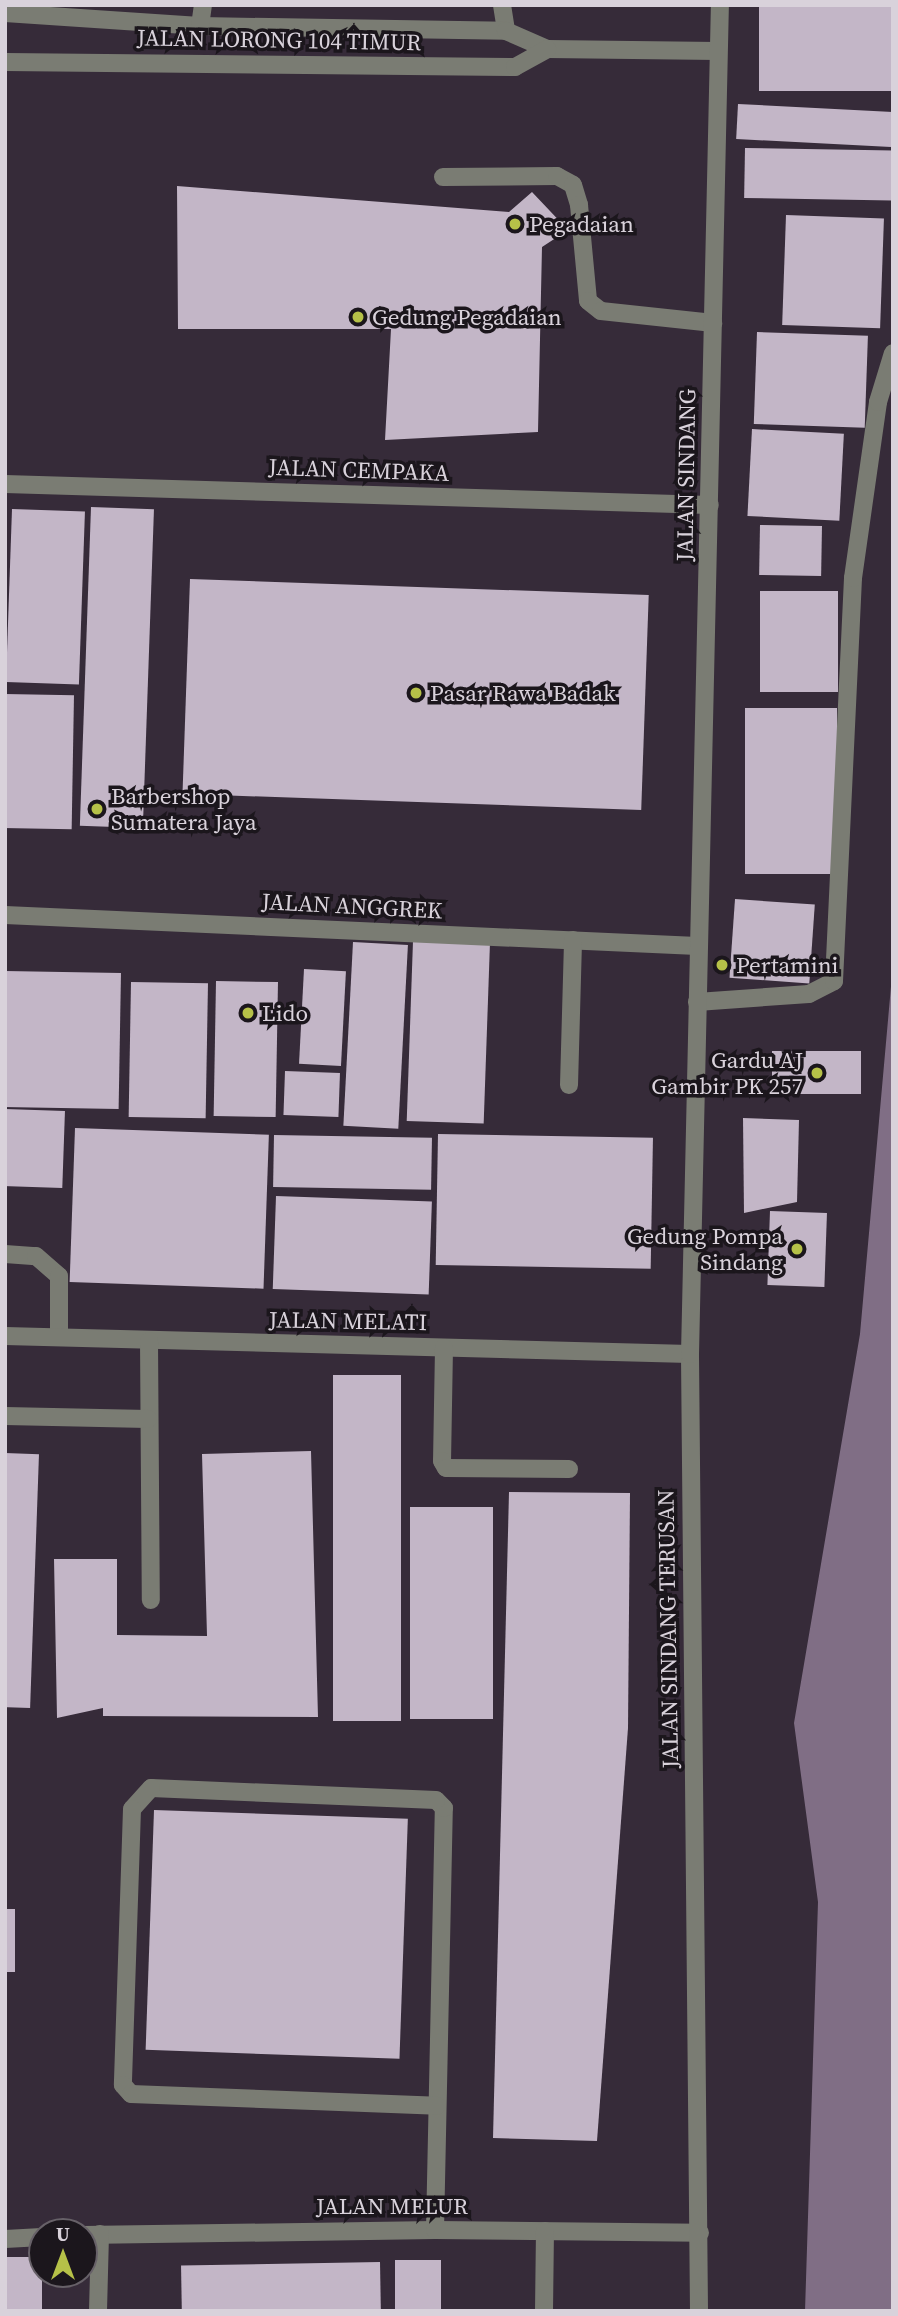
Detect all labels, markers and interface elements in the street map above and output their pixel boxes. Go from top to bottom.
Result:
street label: JALAN LORONG 104 TIMUR [136,24,422,56]
place label: Pegadaian [529,210,634,238]
marker: Pegadaian [507,216,523,232]
place label: Gedung Pegadaian [372,303,562,331]
marker: Gedung Pegadaian [350,309,366,325]
street label: JALAN SINDANG [671,388,701,562]
street label: JALAN CEMPAKA [268,453,450,487]
place label: Pasar Rawa Badak [430,679,616,707]
marker: Pasar Rawa Badak [408,685,424,701]
place label: Barbershop Sumatera Jaya [111,782,257,836]
marker: Barbershop Sumatera Jaya [89,801,105,817]
street label: JALAN ANGGREK [261,887,443,925]
place label: Pertamini [736,951,838,979]
marker: Pertamini [714,957,730,973]
place label: Lido [262,999,308,1027]
marker: Lido [240,1005,256,1021]
place label: Gardu AJ Gambir PK 257 [651,1046,803,1100]
marker: Gardu AJ Gambir PK 257 [809,1065,825,1081]
place label: Gedung Pompa Sindang [627,1222,783,1276]
marker: Gedung Pompa Sindang [789,1241,805,1257]
street label: JALAN MELATI [269,1306,427,1336]
street label: JALAN SINDANG TERUSAN [652,1489,684,1769]
street label: JALAN MELUR [316,2192,468,2220]
north arrow [28,2218,98,2288]
text: U [56,2221,70,2247]

